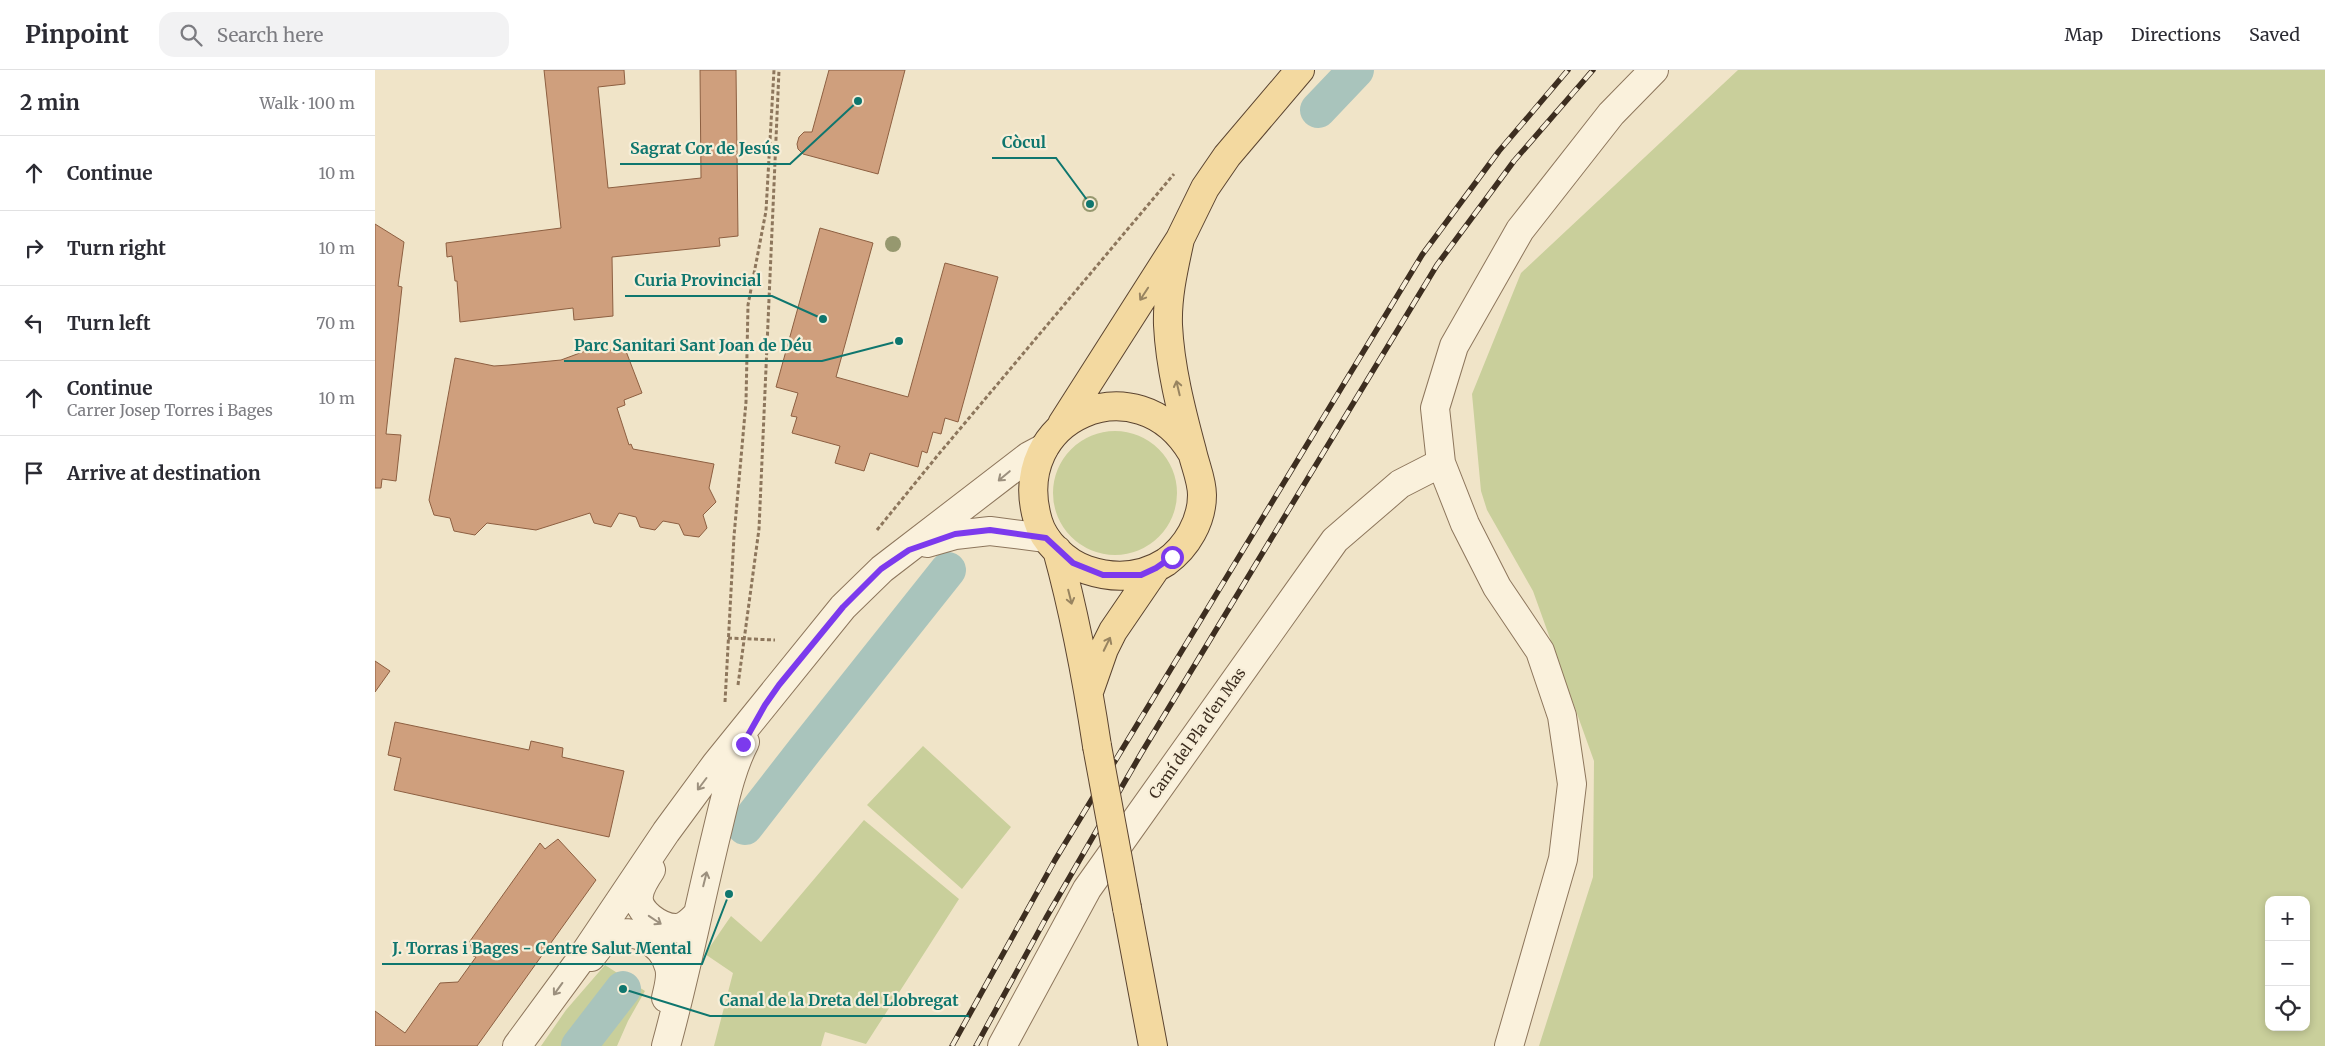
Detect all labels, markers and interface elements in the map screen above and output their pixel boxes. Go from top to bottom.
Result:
search box [159,12,509,57]
text: Pinpoint [25,19,129,50]
icon: search [177,21,205,49]
text: Search here [217,23,323,47]
text: Map [2065,23,2103,46]
text: Directions [2131,23,2221,46]
text: Saved [2249,23,2300,46]
text: 2 min [20,89,80,116]
text: Walk · 100 m [260,93,355,113]
callout: Còcul [992,127,1056,158]
text: Còcul [1002,132,1046,152]
callout: Sagrat Cor de Jesús [620,133,790,164]
text: Sagrat Cor de Jesús [630,138,780,158]
icon: ahead [20,159,48,187]
text: Continue [67,161,153,185]
text: 10 m [318,163,355,183]
icon: right [20,234,48,262]
text: Turn right [67,236,166,260]
text: 10 m [318,238,355,258]
callout: Curia Provincial [625,265,772,296]
text: Curia Provincial [635,270,761,290]
one-way arrow [1138,287,1148,301]
icon: left [20,309,48,337]
text: Turn left [67,311,151,335]
text: 70 m [316,313,355,333]
callout: Parc Sanitari Sant Joan de Déu [564,330,822,361]
text: Parc Sanitari Sant Joan de Déu [574,335,812,355]
text: Continue [67,376,153,400]
one-way arrow [1173,381,1182,397]
icon: ahead [20,384,48,412]
text: 10 m [318,388,355,408]
text: Carrer Josep Torres i Bages [67,400,273,420]
icon: arrive [20,459,48,487]
text: Arrive at destination [67,461,261,485]
one-way arrow [998,471,1011,482]
route start [1161,546,1184,569]
one-way arrow [1066,589,1075,605]
one-way arrow [1102,637,1112,652]
street label: Camí del Pla d'en Mas [1145,664,1249,802]
route end [732,733,755,756]
one-way arrow [696,777,707,790]
one-way arrow [701,872,710,888]
map controls [2265,896,2310,1031]
button: + [2265,896,2310,941]
one-way arrow [648,915,662,925]
callout: J. Torras i Bages - Centre Salut Mental [382,933,702,964]
text: J. Torras i Bages - Centre Salut Mental [391,938,692,958]
button: − [2265,941,2310,986]
one-way arrow [553,982,563,996]
callout: Canal de la Dreta del Llobregat [710,985,969,1016]
button: locate [2265,986,2310,1031]
text: Canal de la Dreta del Llobregat [719,990,959,1010]

